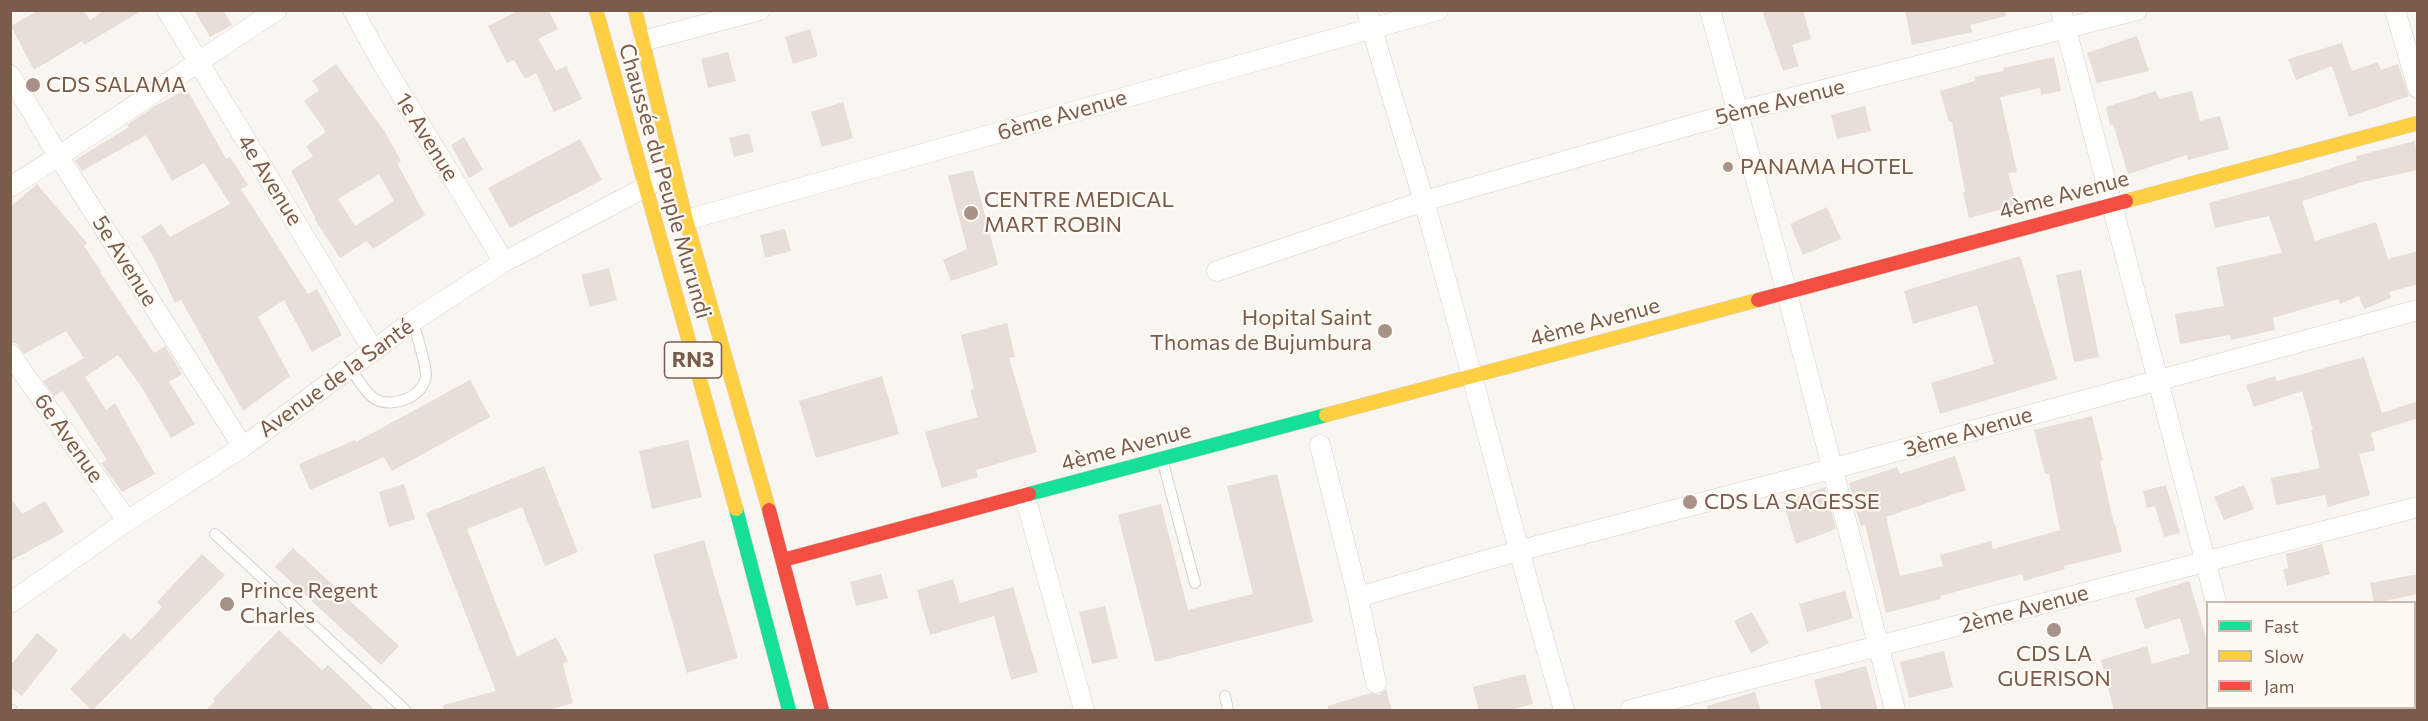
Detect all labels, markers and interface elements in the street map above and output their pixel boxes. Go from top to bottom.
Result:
street label: Chaussée du Peuple Murundi [613,40,717,322]
place label: CDS SALAMA [46,72,186,98]
street label: 5ème Avenue [1712,73,1848,131]
marker: CDS SALAMA [24,76,42,94]
street label: 6ème Avenue [994,84,1130,146]
street label: 1e Avenue [390,88,464,186]
street label: 4e Avenue [232,130,308,230]
place label: PANAMA HOTEL [1740,154,1914,180]
marker: PANAMA HOTEL [1721,160,1735,174]
street label: 4ème Avenue [1996,165,2132,225]
place label: CENTRE MEDICAL MART ROBIN [984,187,1174,238]
marker: CENTRE MEDICAL MART ROBIN [962,204,980,222]
street label: 5e Avenue [87,211,163,311]
street label: 4ème Avenue [1527,292,1663,352]
place label: Hopital Saint Thomas de Bujumbura [1150,305,1372,356]
street label: Avenue de la Santé [253,313,419,443]
marker: Hopital Saint Thomas de Bujumbura [1376,322,1394,340]
road number: RN3 [664,342,722,378]
street label: 6e Avenue [29,388,109,488]
street label: 3ème Avenue [1901,401,2035,463]
street label: 4ème Avenue [1058,417,1194,477]
place label: CDS LA SAGESSE [1704,489,1880,515]
marker: CDS LA SAGESSE [1681,493,1699,511]
place label: Prince Regent Charles [240,578,378,630]
street label: 2ème Avenue [1957,579,2091,639]
marker: Prince Regent Charles [218,595,236,613]
legend [2206,601,2416,709]
text: Fast [2264,615,2299,637]
marker: CDS LA GUERISON [2045,621,2063,639]
place label: CDS LA GUERISON [1997,641,2111,692]
text: Slow [2264,645,2304,667]
text: Jam [2264,675,2294,697]

